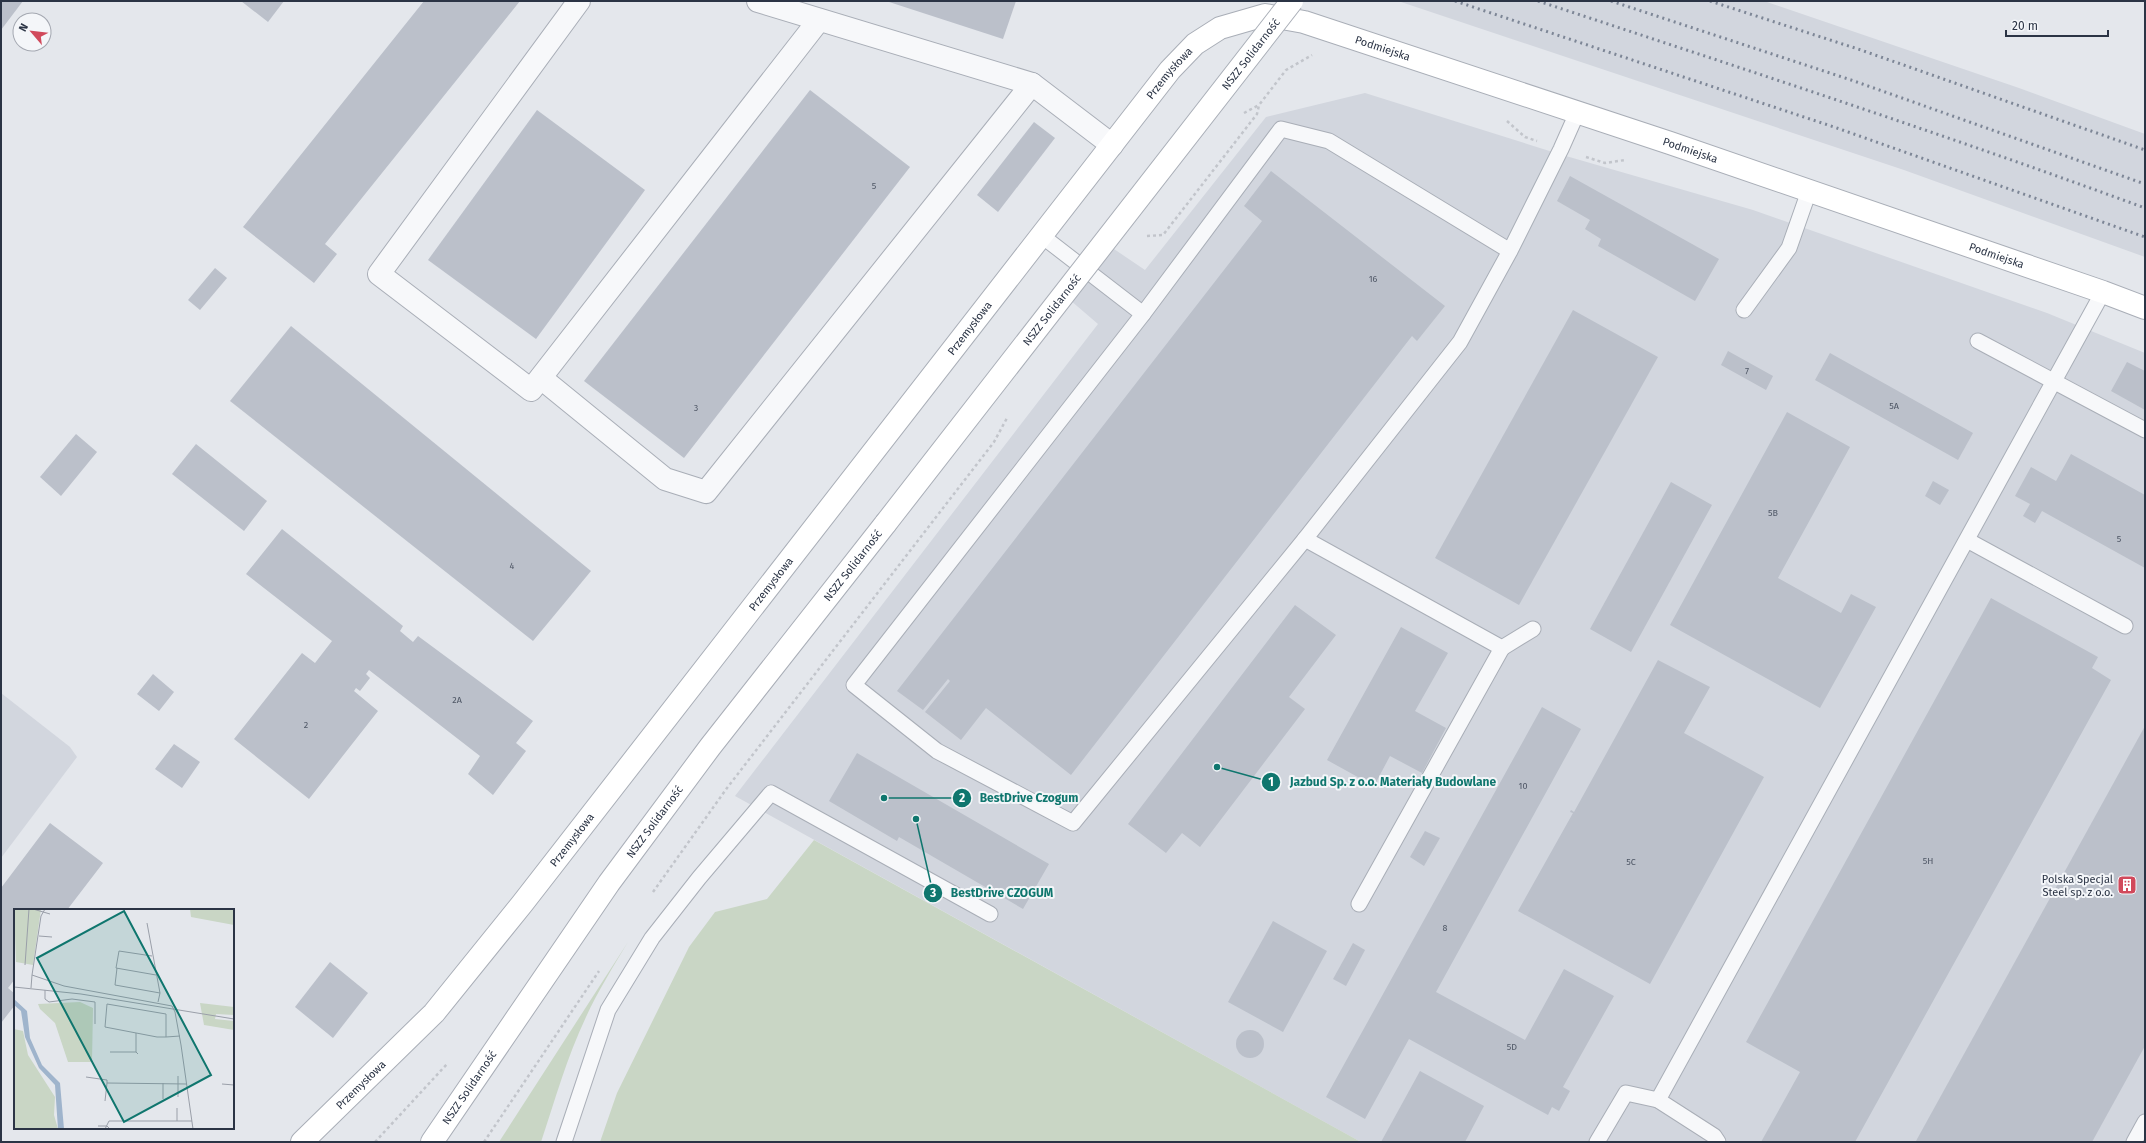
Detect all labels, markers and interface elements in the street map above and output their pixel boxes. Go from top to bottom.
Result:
north arrow [12,12,52,52]
scale bar [2006,12,2108,38]
street label: NSZZ Solidarność [1219,16,1283,93]
text: 20 m [2012,19,2038,33]
text: N [16,21,31,34]
street label: Podmiejska [1353,33,1412,64]
street label: Przemysłowa [1144,45,1195,102]
street label: Podmiejska [1661,135,1719,166]
house number: 5 [872,181,877,191]
street label: Podmiejska [1967,240,2026,271]
street label: NSZZ Solidarność [1020,272,1084,348]
house number: 16 [1369,274,1378,284]
street label: Przemysłowa [945,299,995,358]
house number: 7 [1745,366,1749,376]
house number: 5A [1889,401,1900,411]
house number: 3 [694,403,698,413]
house number: 5B [1768,508,1779,518]
street label: NSZZ Solidarność [821,528,885,604]
house number: 5 [2117,534,2122,544]
street label: Przemysłowa [746,555,796,614]
house number: 4 [510,561,515,571]
house number: 2A [452,695,463,705]
house number: 2 [304,720,308,730]
callout: Jazbud Sp. z o.o. Materiały Budowlane [1261,770,1504,794]
text: 1 [1268,775,1274,789]
text: Jazbud Sp. z o.o. Materiały Budowlane [1289,775,1497,789]
house number: 10 [1519,781,1527,791]
street label: NSZZ Solidarność [624,783,686,861]
callout: BestDrive Czogum [952,786,1086,810]
text: 2 [959,791,965,805]
text: BestDrive Czogum [980,791,1078,805]
street label: Przemysłowa [547,811,597,869]
house number: 5H [1923,856,1933,866]
house number: 5C [1626,857,1636,867]
place label: Polska Specjal Steel sp. z o.o. [2042,873,2113,899]
building icon: Polska Specjal Steel sp. z o.o. [2116,874,2138,896]
callout: BestDrive CZOGUM [923,881,1062,905]
text: 3 [929,886,936,900]
text: BestDrive CZOGUM [951,886,1054,900]
inset map [14,909,234,1129]
house number: 8 [1443,923,1448,933]
house number: 5D [1507,1042,1517,1052]
street label: NSZZ Solidarność [440,1048,499,1127]
street label: Przemysłowa [333,1058,389,1112]

